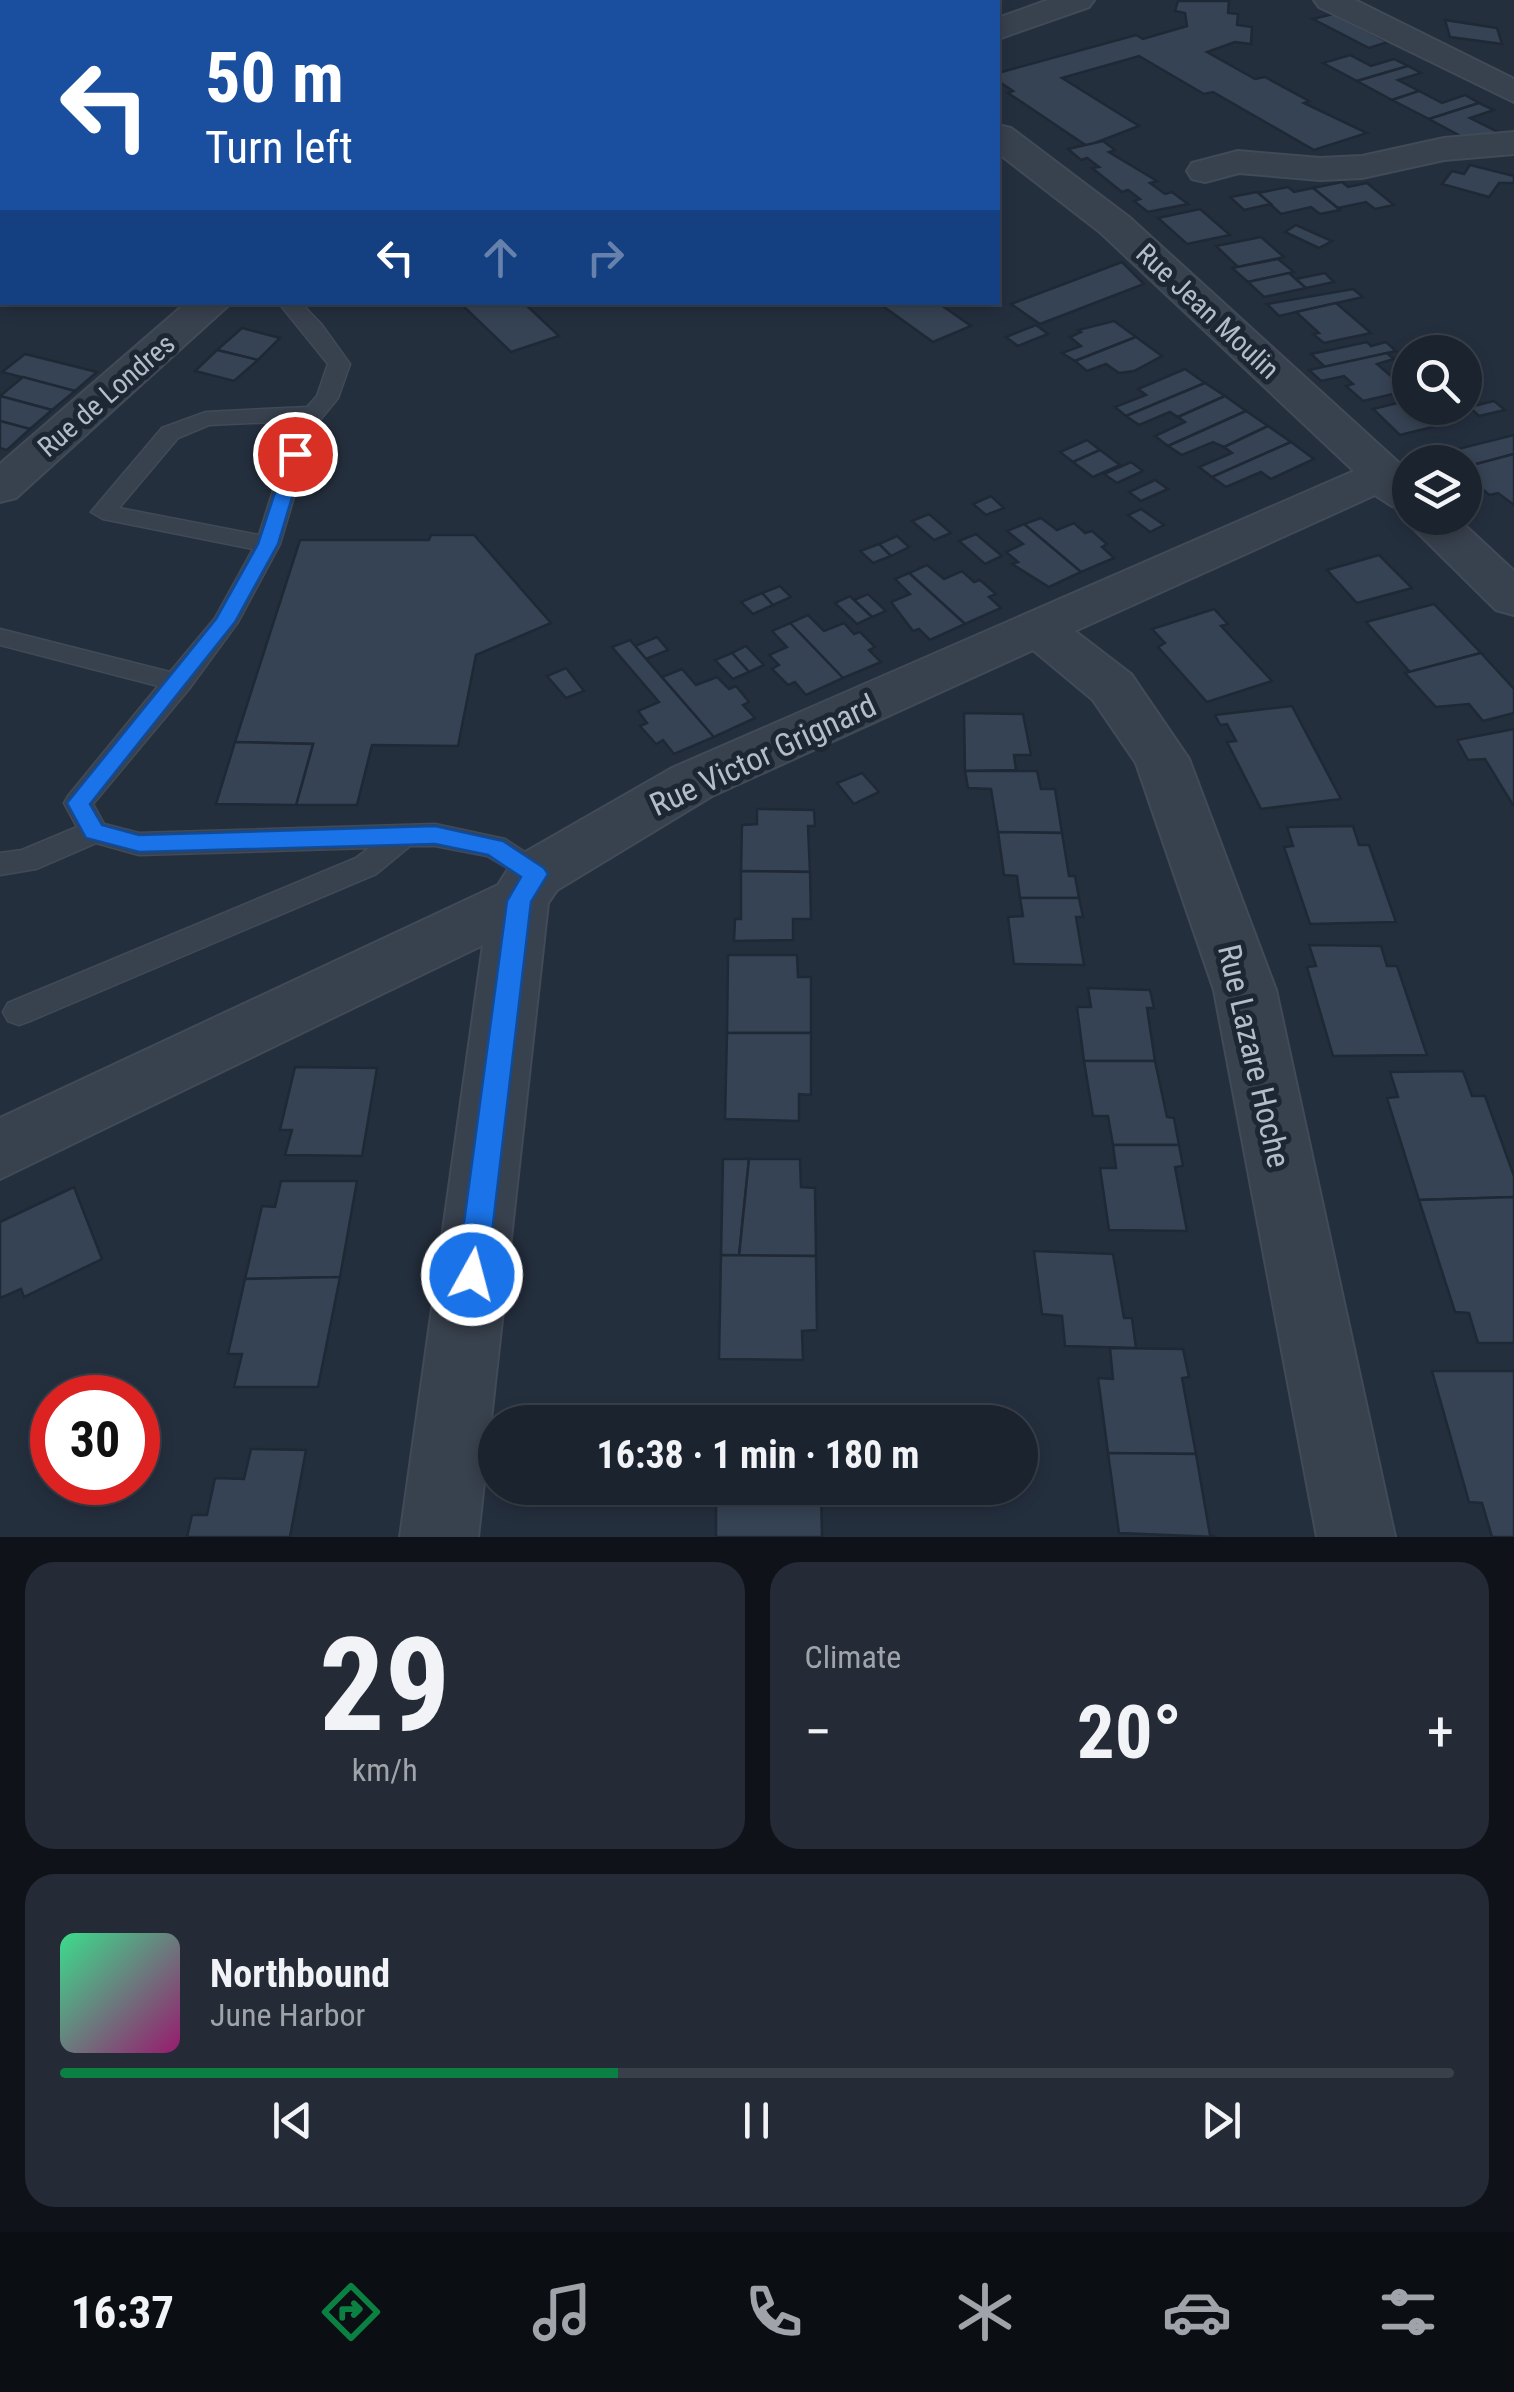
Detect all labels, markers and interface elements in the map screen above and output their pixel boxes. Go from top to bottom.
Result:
text: 50 m [205,37,344,119]
icon: left [40,40,170,170]
text: Turn left [205,121,353,174]
icon: left [368,230,423,285]
icon: ahead [473,230,528,285]
icon: right [578,230,633,285]
street label: Rue Jean Moulin [1129,237,1286,386]
street label: Rue de Londres [31,327,181,464]
map controls [1392,335,1482,535]
button: search [1392,335,1482,425]
pin [253,412,338,497]
icon: arrive [268,427,323,482]
button: layers [1392,445,1482,535]
street label: Rue Victor Grignard [644,686,882,824]
street label: Rue Lazare Hoche [1210,941,1298,1171]
position arrow [420,1223,524,1327]
speed limit sign: 30 [30,1375,160,1505]
text: 16:38 · 1 min · 180 m [597,1433,919,1477]
text: 29 [319,1609,450,1762]
text: Climate [805,1638,901,1676]
text: 20° [1077,1688,1182,1776]
text: − [805,1700,832,1764]
text: + [1427,1700,1454,1764]
text: km/h [352,1751,418,1789]
text: Northbound [210,1952,390,1996]
text: June Harbor [210,1996,365,2034]
icon: previous [265,2093,320,2148]
icon: pause [729,2093,784,2148]
icon: next [1194,2093,1249,2148]
icon: directions [316,2277,386,2347]
icon: music [527,2277,597,2347]
icon: phone [739,2277,809,2347]
icon: climate [950,2277,1020,2347]
icon: car [1162,2277,1232,2347]
icon: filters [1373,2277,1443,2347]
text: 16:37 [71,2286,174,2339]

